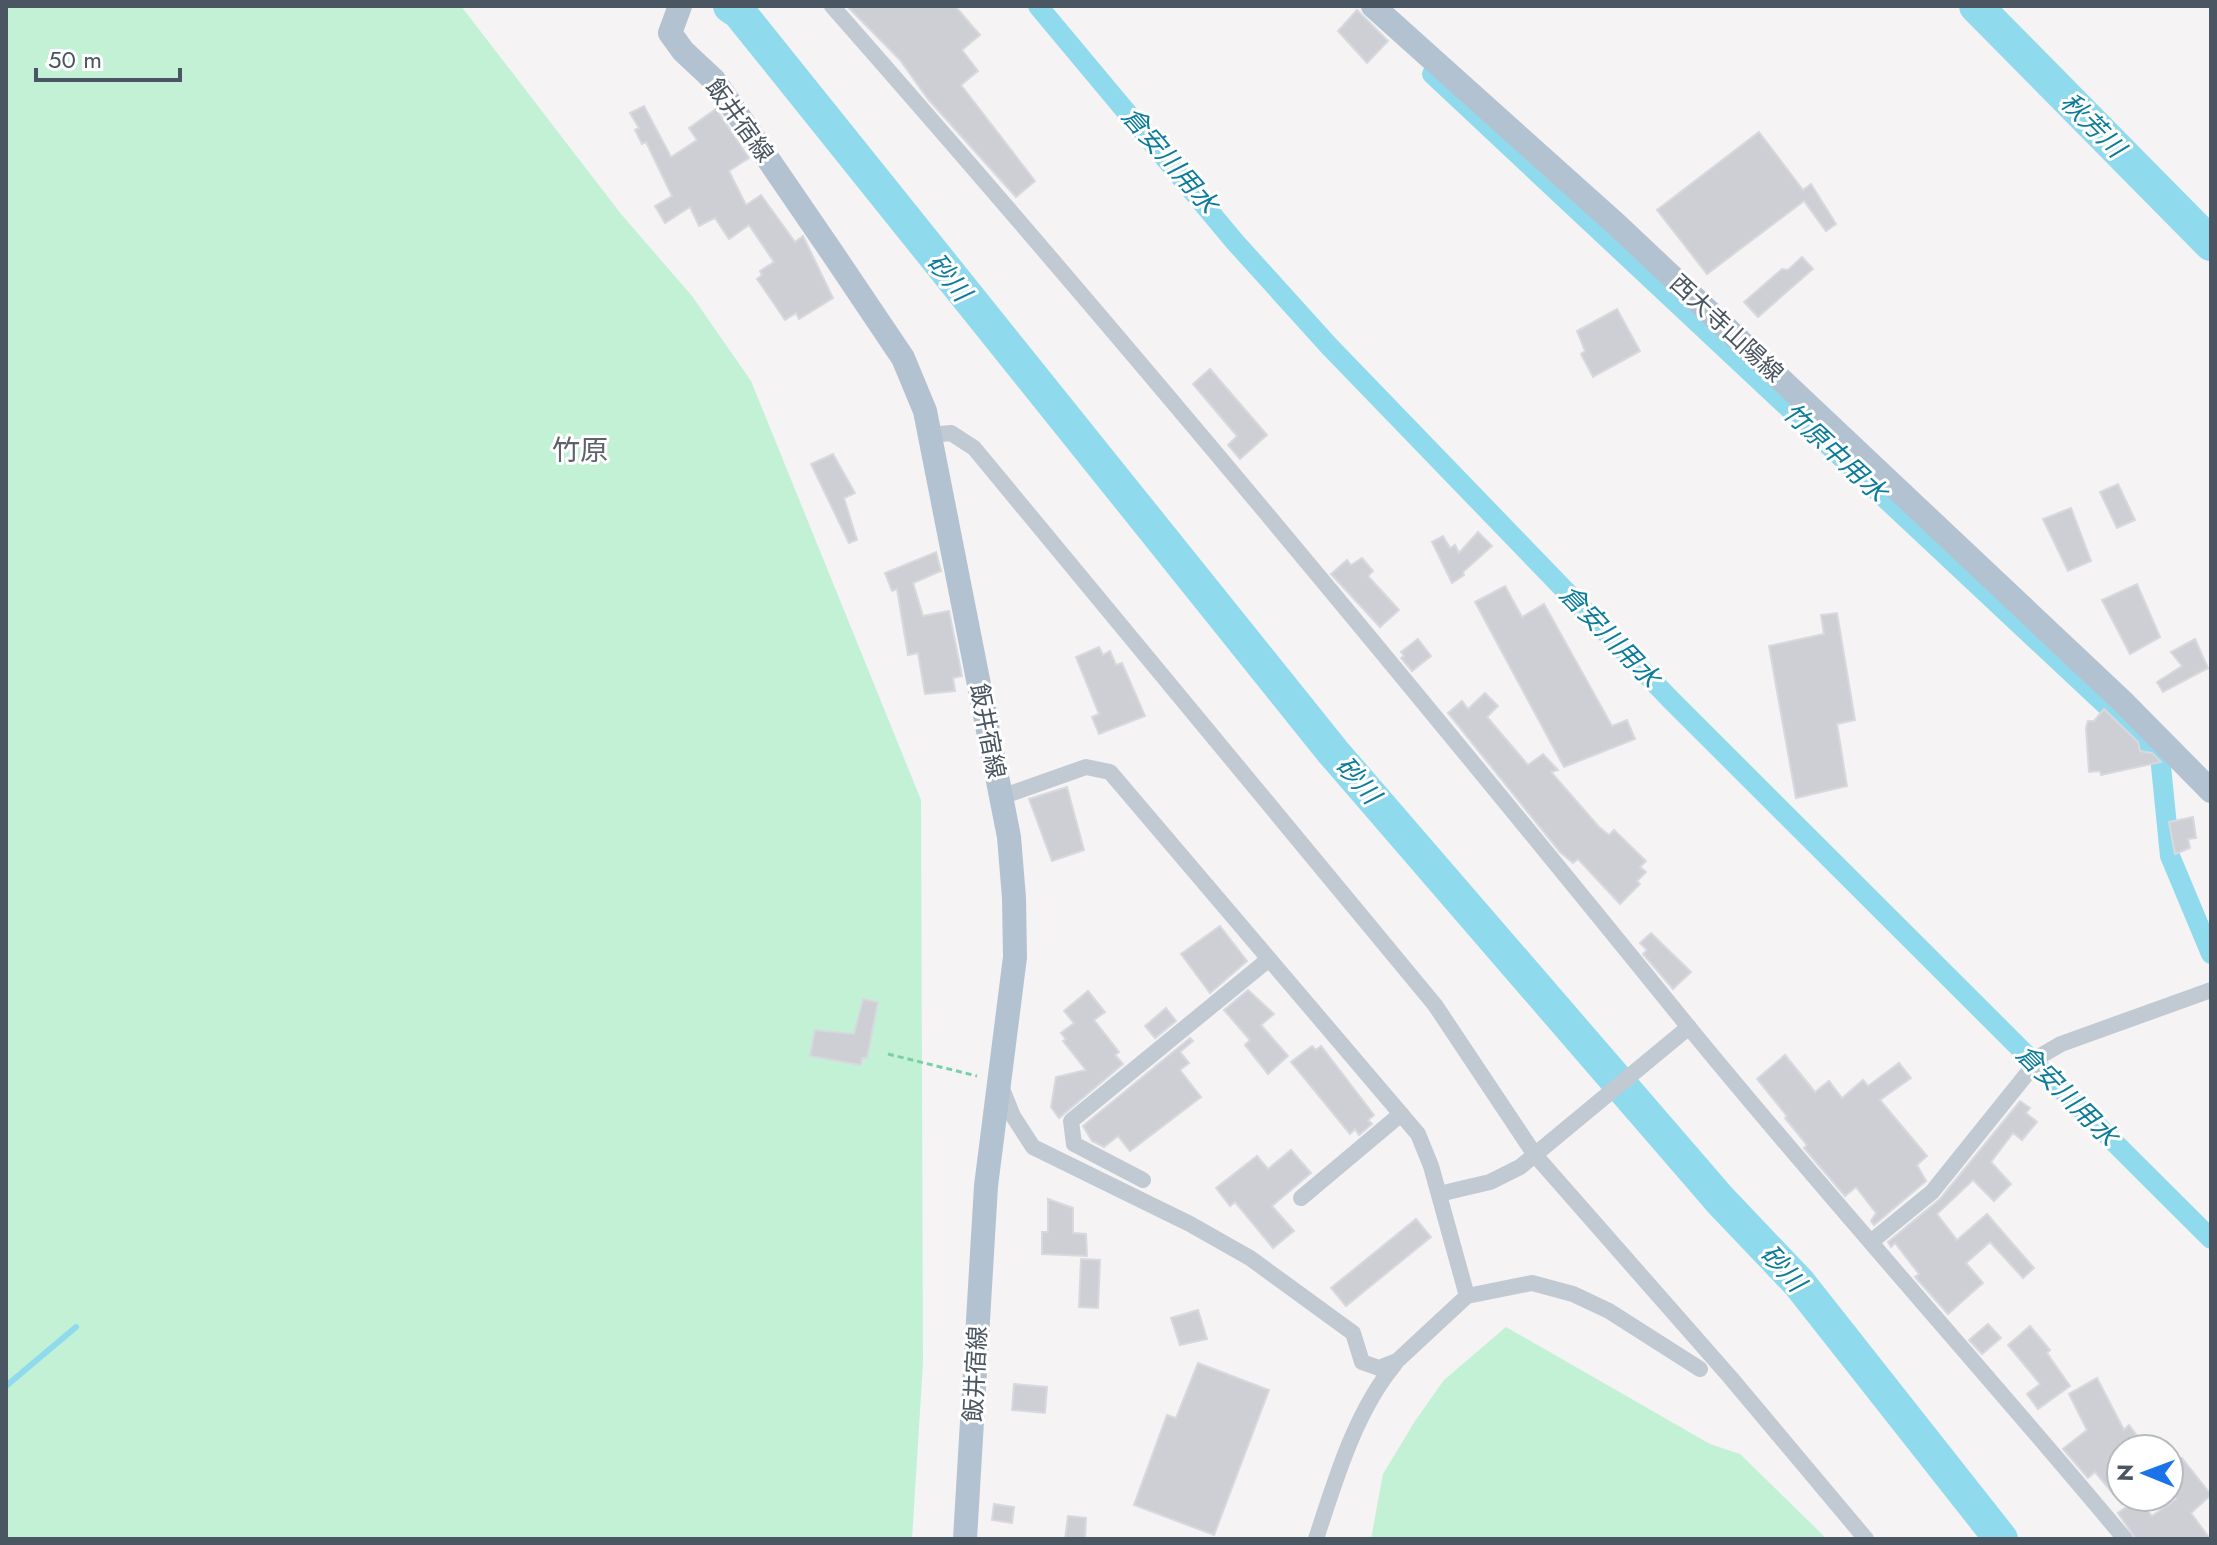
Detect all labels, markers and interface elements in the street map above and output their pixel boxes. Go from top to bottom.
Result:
scale bar [36,32,180,82]
text: 50 m [48,42,102,77]
street label: 飯井宿線 [698,71,782,169]
water label: 秋芳川 [2052,84,2136,168]
water label: 倉安川用水 [1113,98,1229,224]
water label: 砂川 [918,245,982,311]
street label: 西大寺山陽線 [1662,266,1792,390]
water label: 竹原中用水 [1774,394,1898,512]
district label: 竹原 [552,430,608,471]
water label: 倉安川用水 [1551,576,1671,698]
street label: 飯井宿線 [962,681,1014,781]
water label: 砂川 [1327,748,1391,814]
water label: 倉安川用水 [2008,1036,2129,1157]
water label: 砂川 [1751,1236,1817,1302]
street label: 飯井宿線 [955,1325,995,1423]
north arrow [2105,1433,2185,1513]
text: N [2109,1464,2141,1482]

